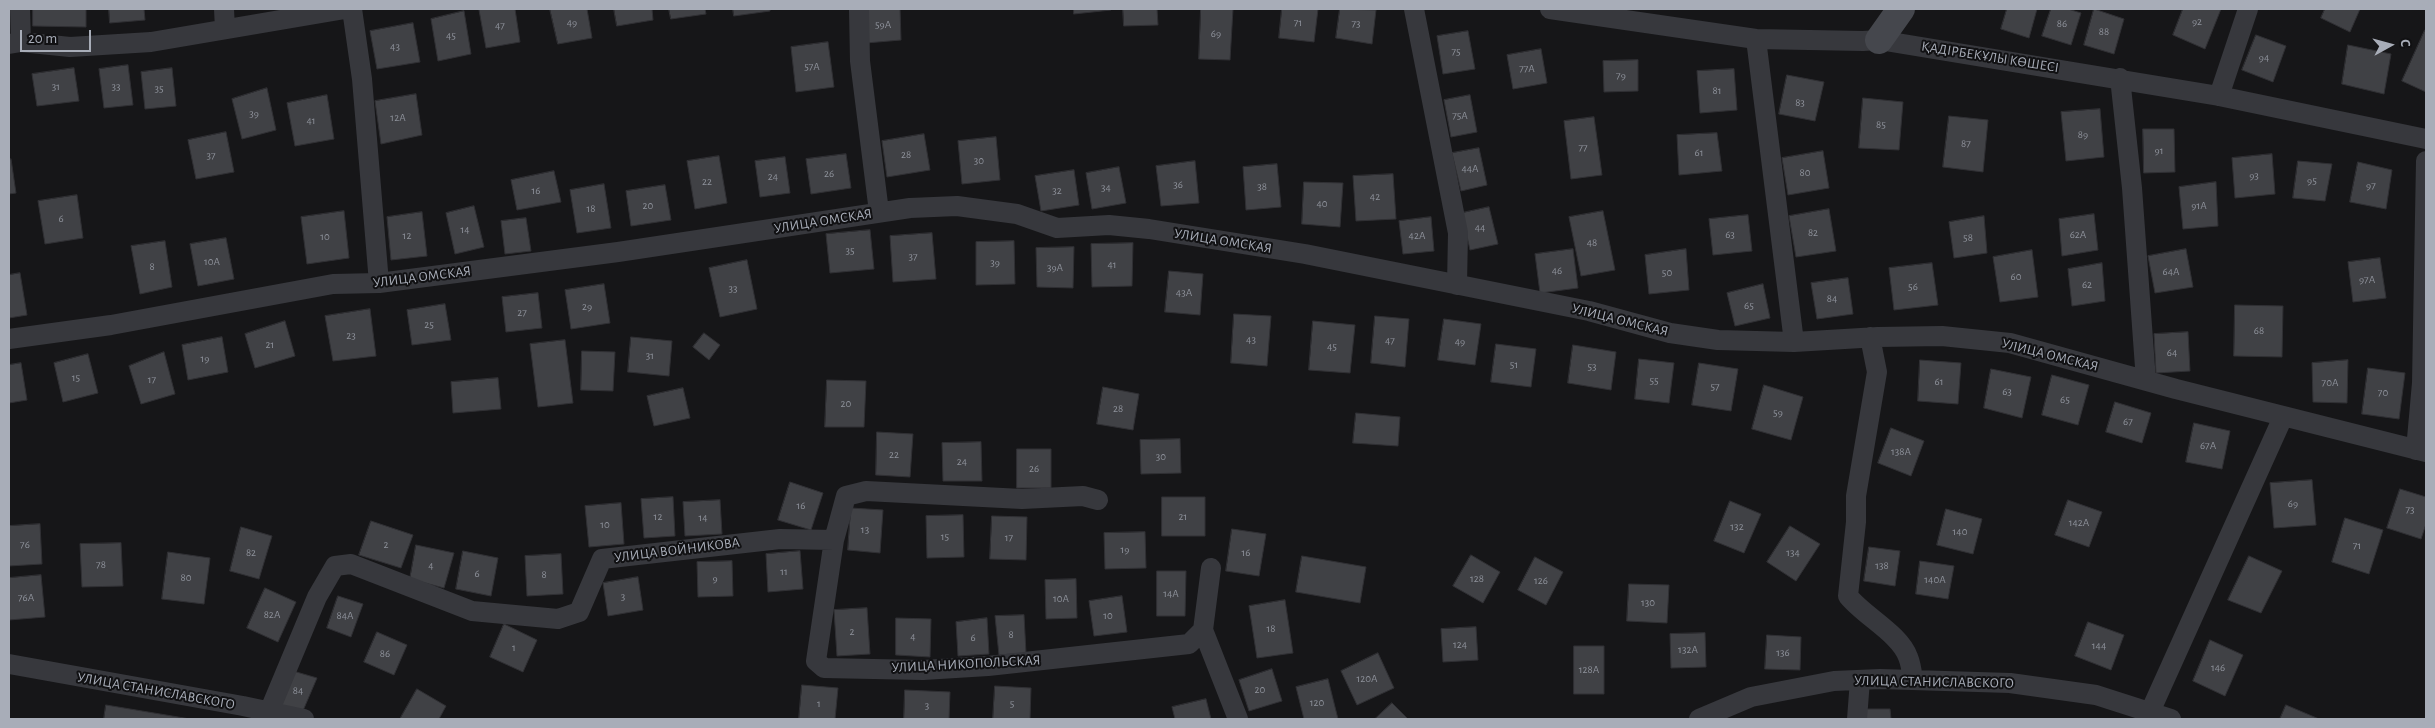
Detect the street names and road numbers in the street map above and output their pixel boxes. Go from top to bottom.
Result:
street label: ҚАДІРБЕКҰЛЫ КӨШЕСІ [1920,38,2060,76]
street label: УЛИЦА ОМСКАЯ [773,205,873,237]
street label: УЛИЦА ОМСКАЯ [1173,225,1273,257]
street label: УЛИЦА ОМСКАЯ [372,263,472,291]
street label: УЛИЦА ОМСКАЯ [1570,300,1670,340]
street label: УЛИЦА ОМСКАЯ [2000,335,2100,375]
street label: УЛИЦА ВОЙНИКОВА [613,534,741,566]
street label: УЛИЦА НИКОПОЛЬСКАЯ [891,652,1041,676]
street label: УЛИЦА СТАНИСЛАВСКОГО [76,669,236,713]
street label: УЛИЦА СТАНИСЛАВСКОГО [1854,672,2014,692]

